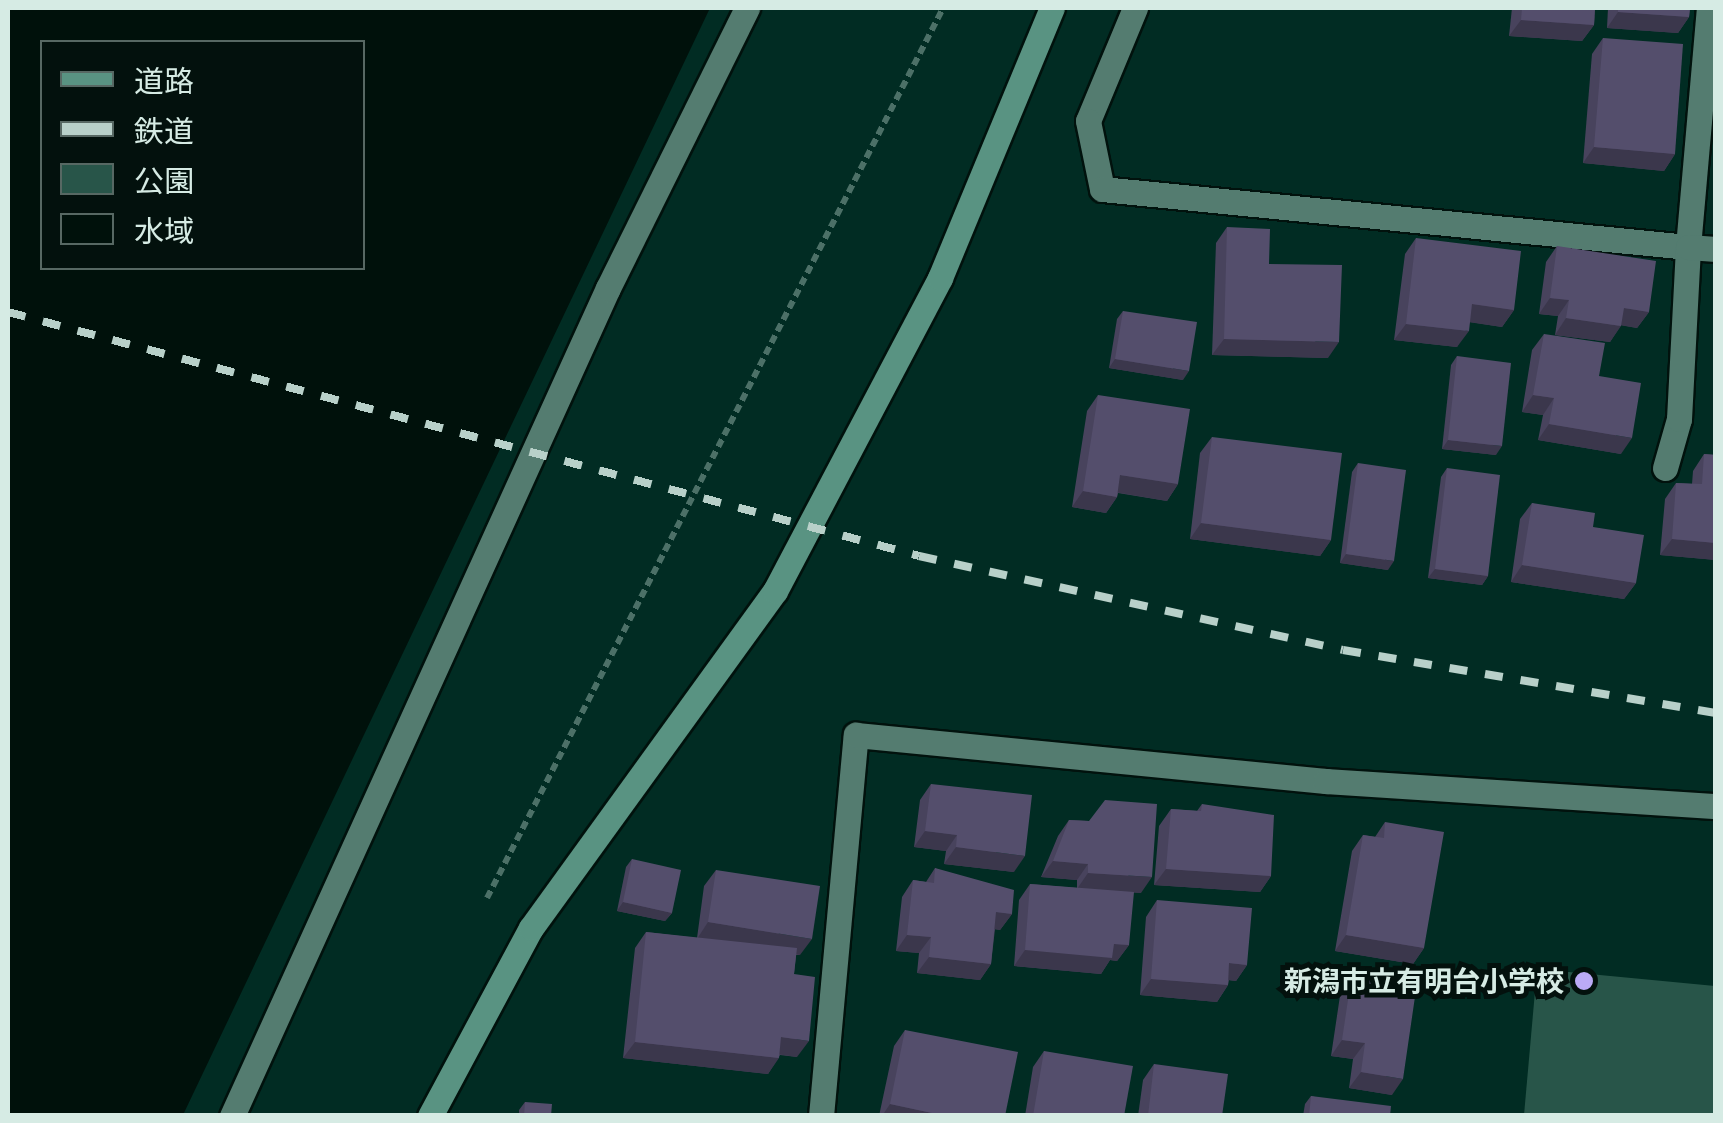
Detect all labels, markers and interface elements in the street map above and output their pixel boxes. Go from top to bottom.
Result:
legend [40,40,365,270]
text: 道路 [134,63,194,100]
text: 鉄道 [134,113,194,150]
text: 公園 [134,163,194,200]
text: 水域 [134,213,194,250]
place label: 新潟市立有明台小学校 [1284,964,1564,998]
marker: 新潟市立有明台小学校 [1573,970,1595,992]

